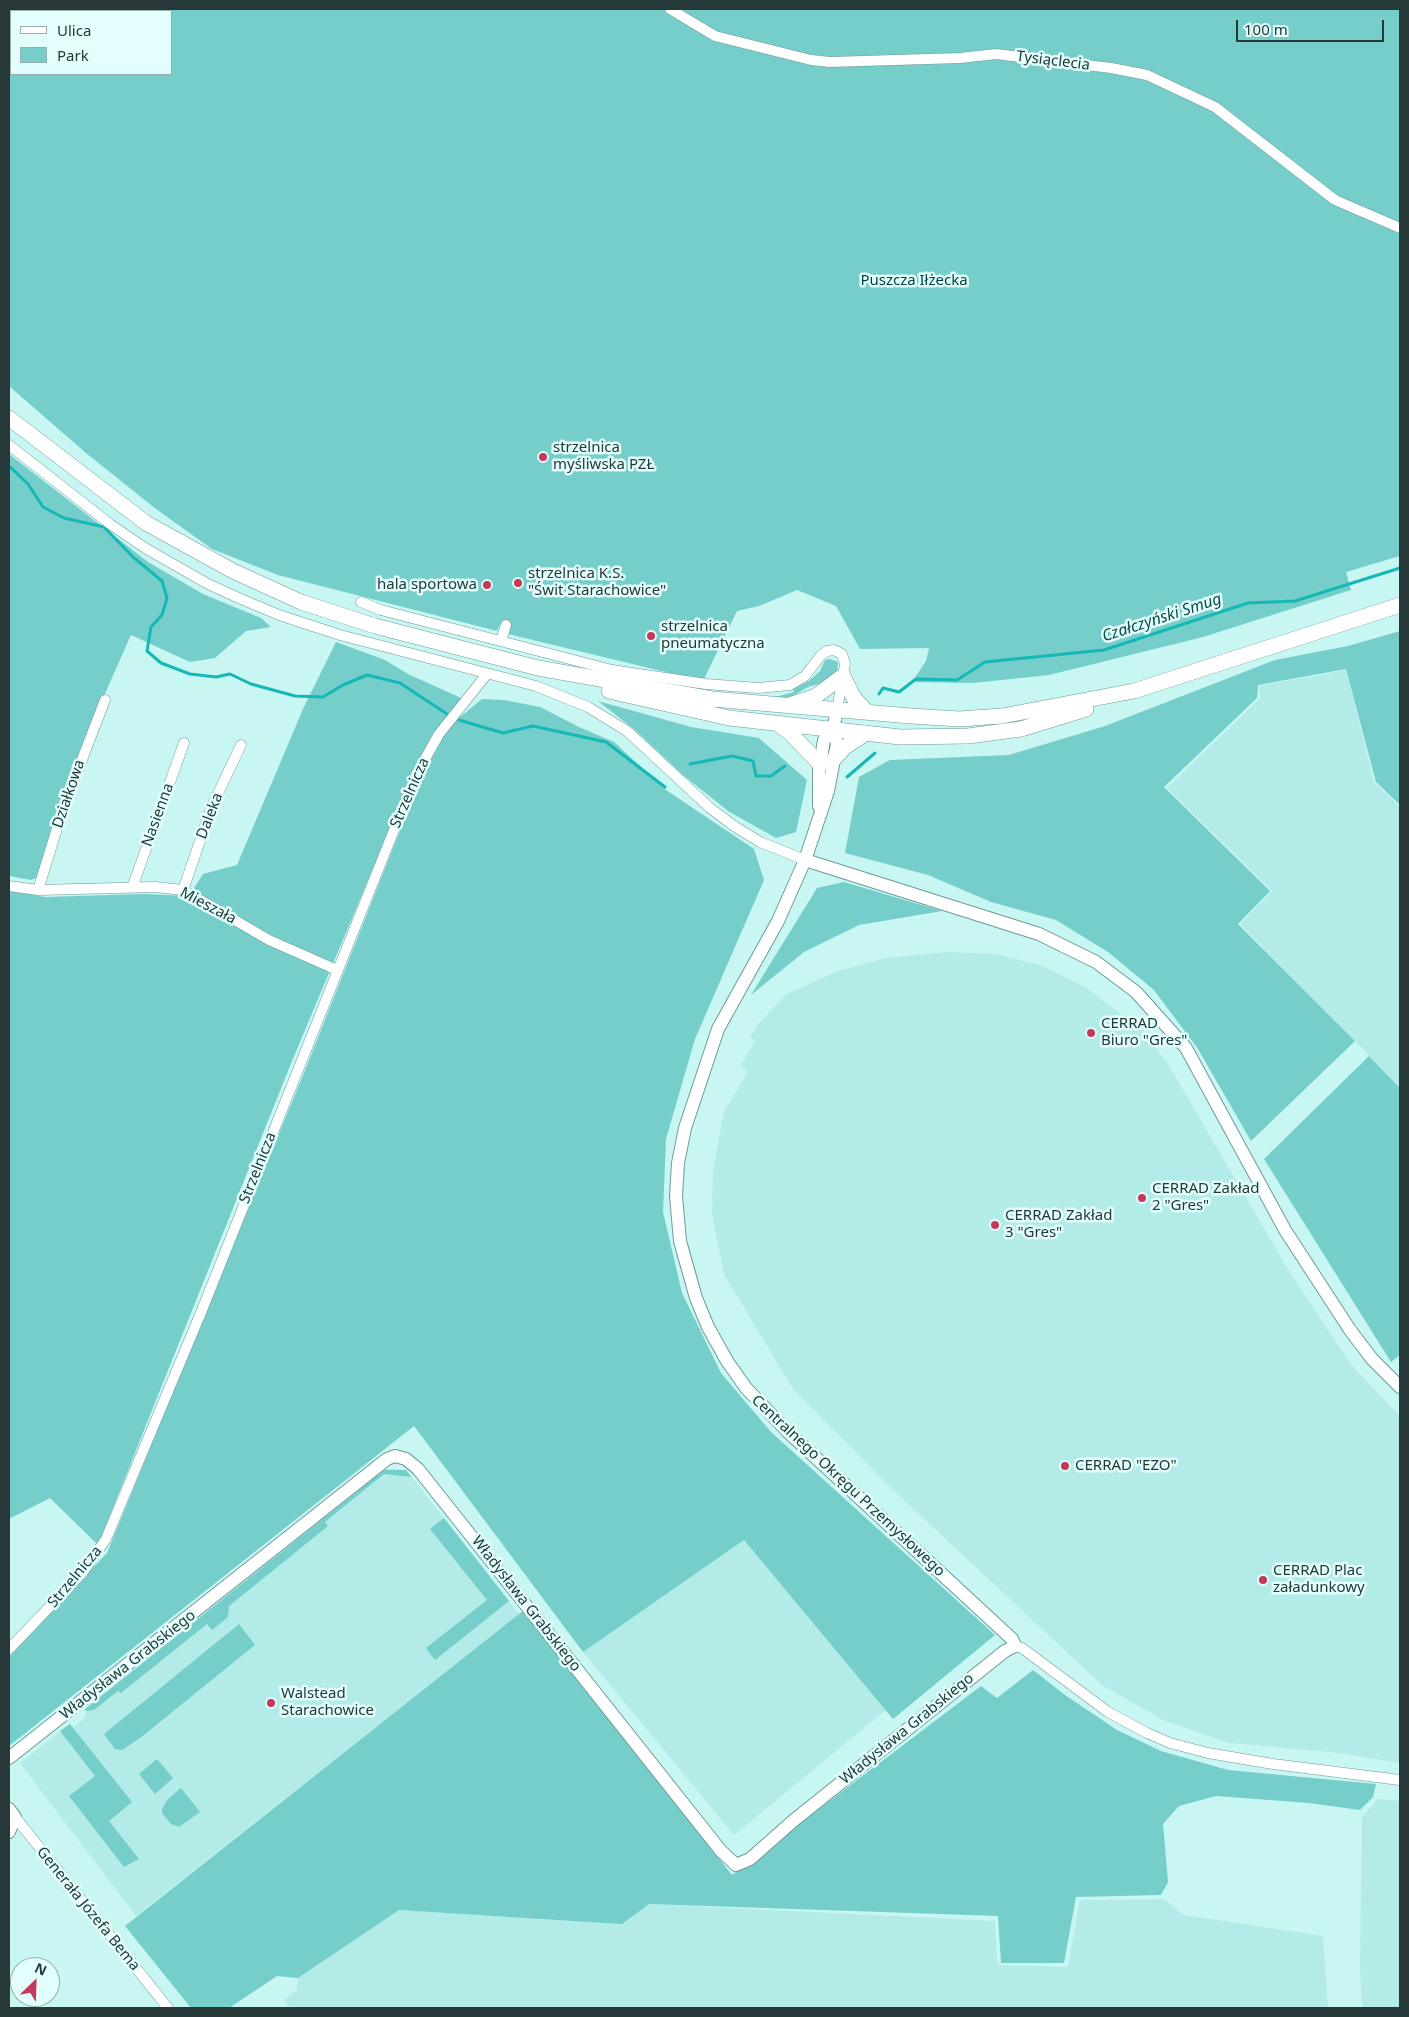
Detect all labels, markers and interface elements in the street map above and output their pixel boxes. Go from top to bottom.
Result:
legend [10,10,172,75]
scale bar [1239,10,1386,42]
text: 100 m [1244,19,1288,39]
text: Ulica [57,20,91,40]
text: Park [57,45,89,65]
street label: Tysiąclecia [1015,48,1091,74]
park label: Puszcza Iłżecka [860,272,968,290]
place label: strzelnica myśliwska PZŁ [553,439,654,474]
marker: strzelnica myśliwska PZŁ [537,451,549,463]
place label: strzelnica K.S. "Świt Starachowice" [528,565,666,600]
place label: hala sportowa [377,576,477,594]
marker: strzelnica K.S. "Świt Starachowice" [512,577,524,589]
marker: hala sportowa [481,579,493,591]
water label: Czałczyński Smug [1100,590,1224,646]
place label: strzelnica pneumatyczna [661,618,765,653]
marker: strzelnica pneumatyczna [645,630,657,642]
street label: Strzelnicza [387,755,433,831]
street label: Działkowa [49,757,89,831]
street label: Nasienna [138,781,178,849]
street label: Daleka [193,790,227,842]
street label: Mieszała [177,884,239,928]
place label: CERRAD Biuro "Gres" [1101,1015,1187,1050]
marker: CERRAD Biuro "Gres" [1085,1027,1097,1039]
street label: Strzelnicza [236,1130,280,1206]
place label: CERRAD Zakład 2 "Gres" [1152,1180,1259,1215]
marker: CERRAD Zakład 2 "Gres" [1136,1192,1148,1204]
place label: CERRAD Zakład 3 "Gres" [1005,1207,1112,1242]
marker: CERRAD Zakład 3 "Gres" [989,1219,1001,1231]
street label: Centralnego Okręgu Przemysłowego [748,1391,948,1581]
place label: CERRAD "EZO" [1075,1457,1177,1475]
marker: CERRAD "EZO" [1059,1460,1071,1472]
street label: Władysława Grabskiego [468,1533,584,1675]
street label: Strzelnicza [44,1542,106,1612]
place label: CERRAD Plac załadunkowy [1273,1562,1365,1597]
marker: CERRAD Plac załadunkowy [1257,1574,1269,1586]
street label: Władysława Grabskiego [57,1607,199,1723]
street label: Władysława Grabskiego [836,1669,978,1789]
place label: Walstead Starachowice [281,1685,374,1720]
marker: Walstead Starachowice [265,1697,277,1709]
street label: Generała Józefa Bema [32,1843,144,1975]
north arrow [10,1957,60,2007]
text: N [32,1958,50,1980]

